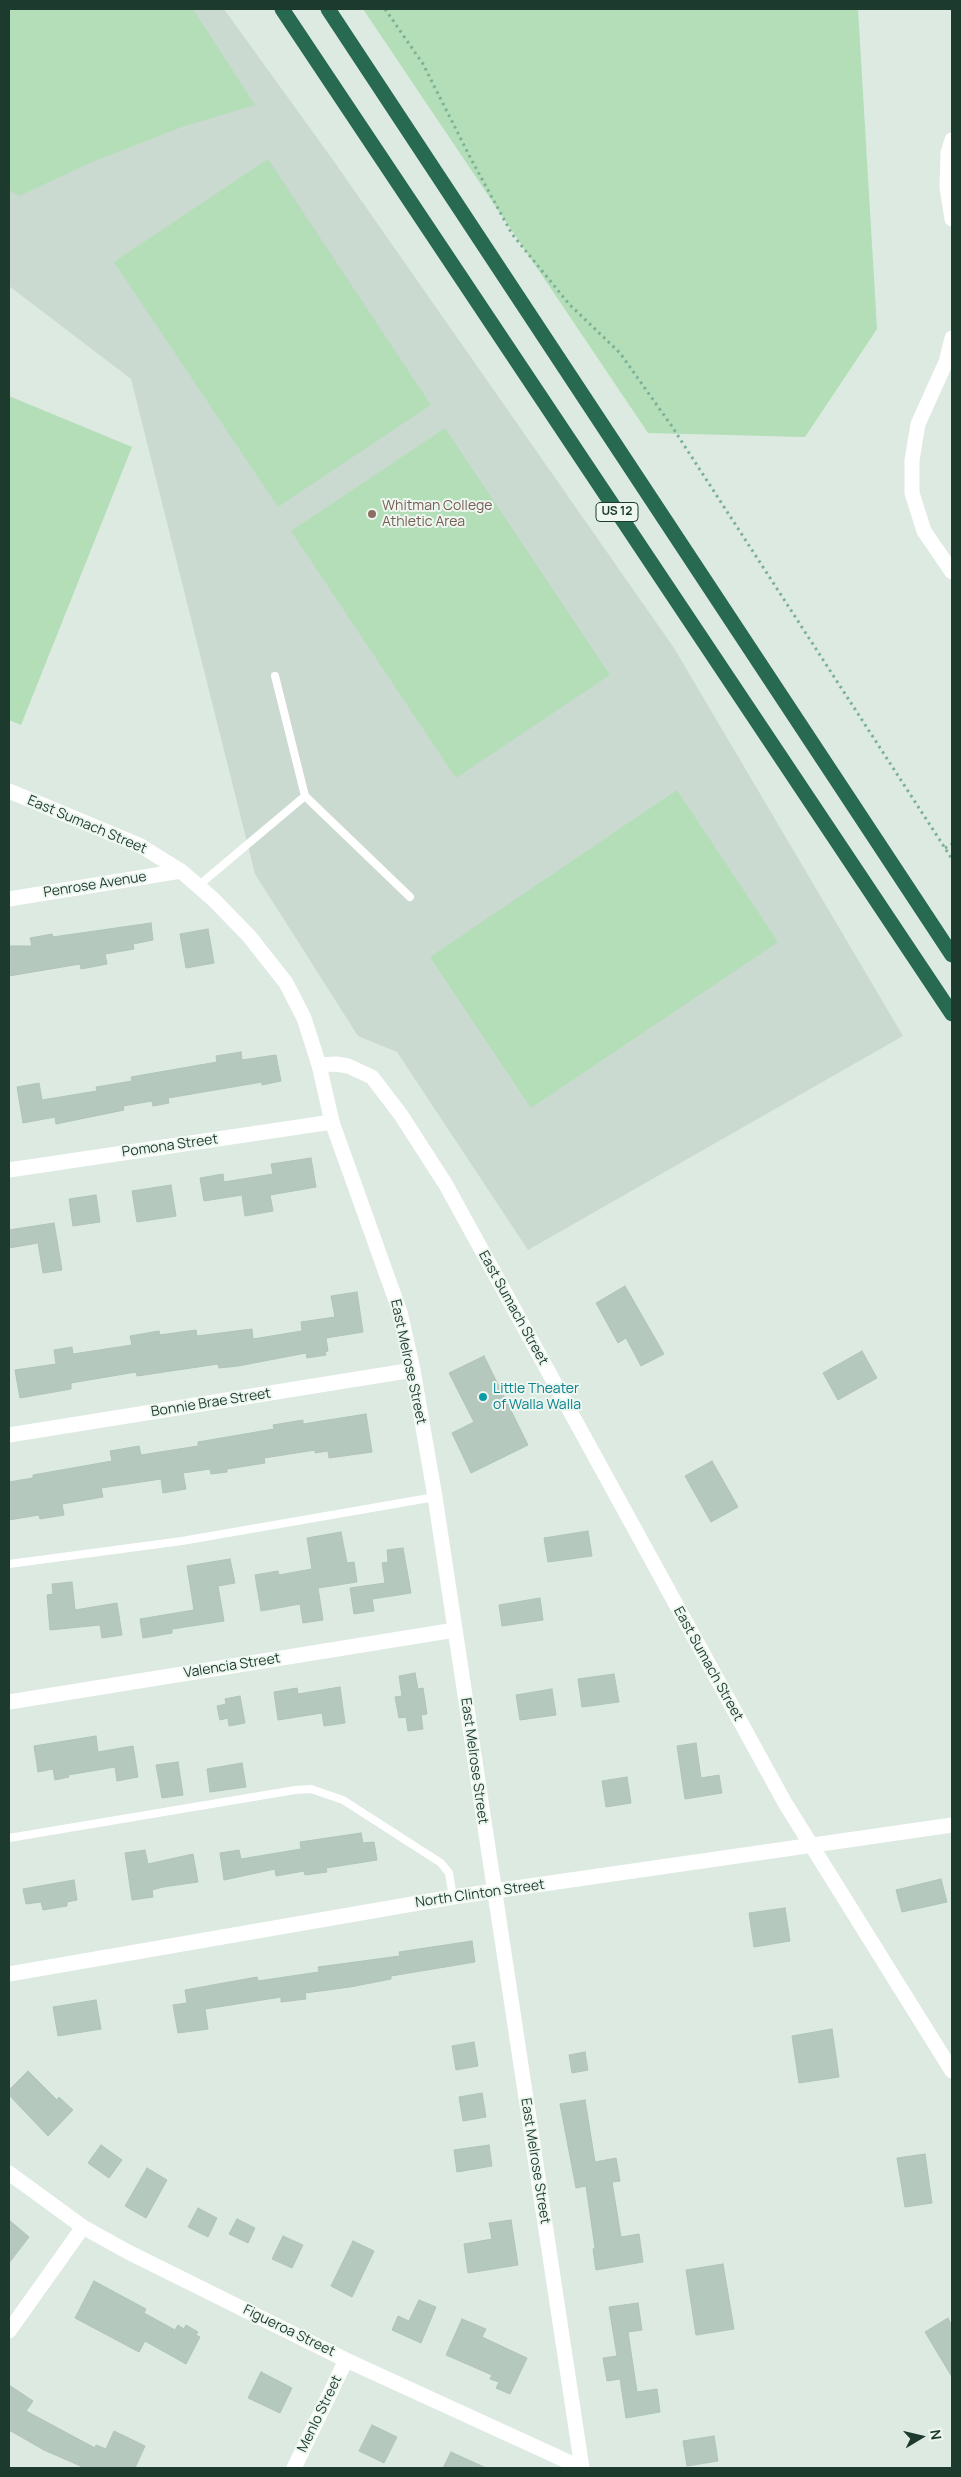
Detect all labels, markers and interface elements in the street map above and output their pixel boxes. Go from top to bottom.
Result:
place label: Whitman College Athletic Area [382,498,493,530]
road number: US 12 [596,502,638,522]
marker: Whitman College Athletic Area [366,508,378,520]
street label: East Sumach Street [25,792,149,858]
street label: Penrose Avenue [42,869,148,901]
street label: Pomona Street [121,1131,219,1161]
street label: East Sumach Street [475,1248,551,1368]
street label: East Melrose Street [387,1298,429,1426]
place label: Little Theater of Walla Walla [493,1381,581,1414]
street label: Bonnie Brae Street [150,1385,272,1421]
marker: Little Theater of Walla Walla [477,1391,489,1403]
street label: East Sumach Street [670,1604,746,1724]
street label: Valencia Street [182,1650,282,1682]
street label: East Melrose Street [457,1697,491,1825]
street label: North Clinton Street [414,1877,546,1911]
street label: East Melrose Street [517,2097,553,2225]
street label: Figueroa Street [240,2302,338,2360]
street label: Menlo Street [294,2373,346,2455]
north arrow [896,2412,946,2462]
text: N [926,2428,946,2441]

